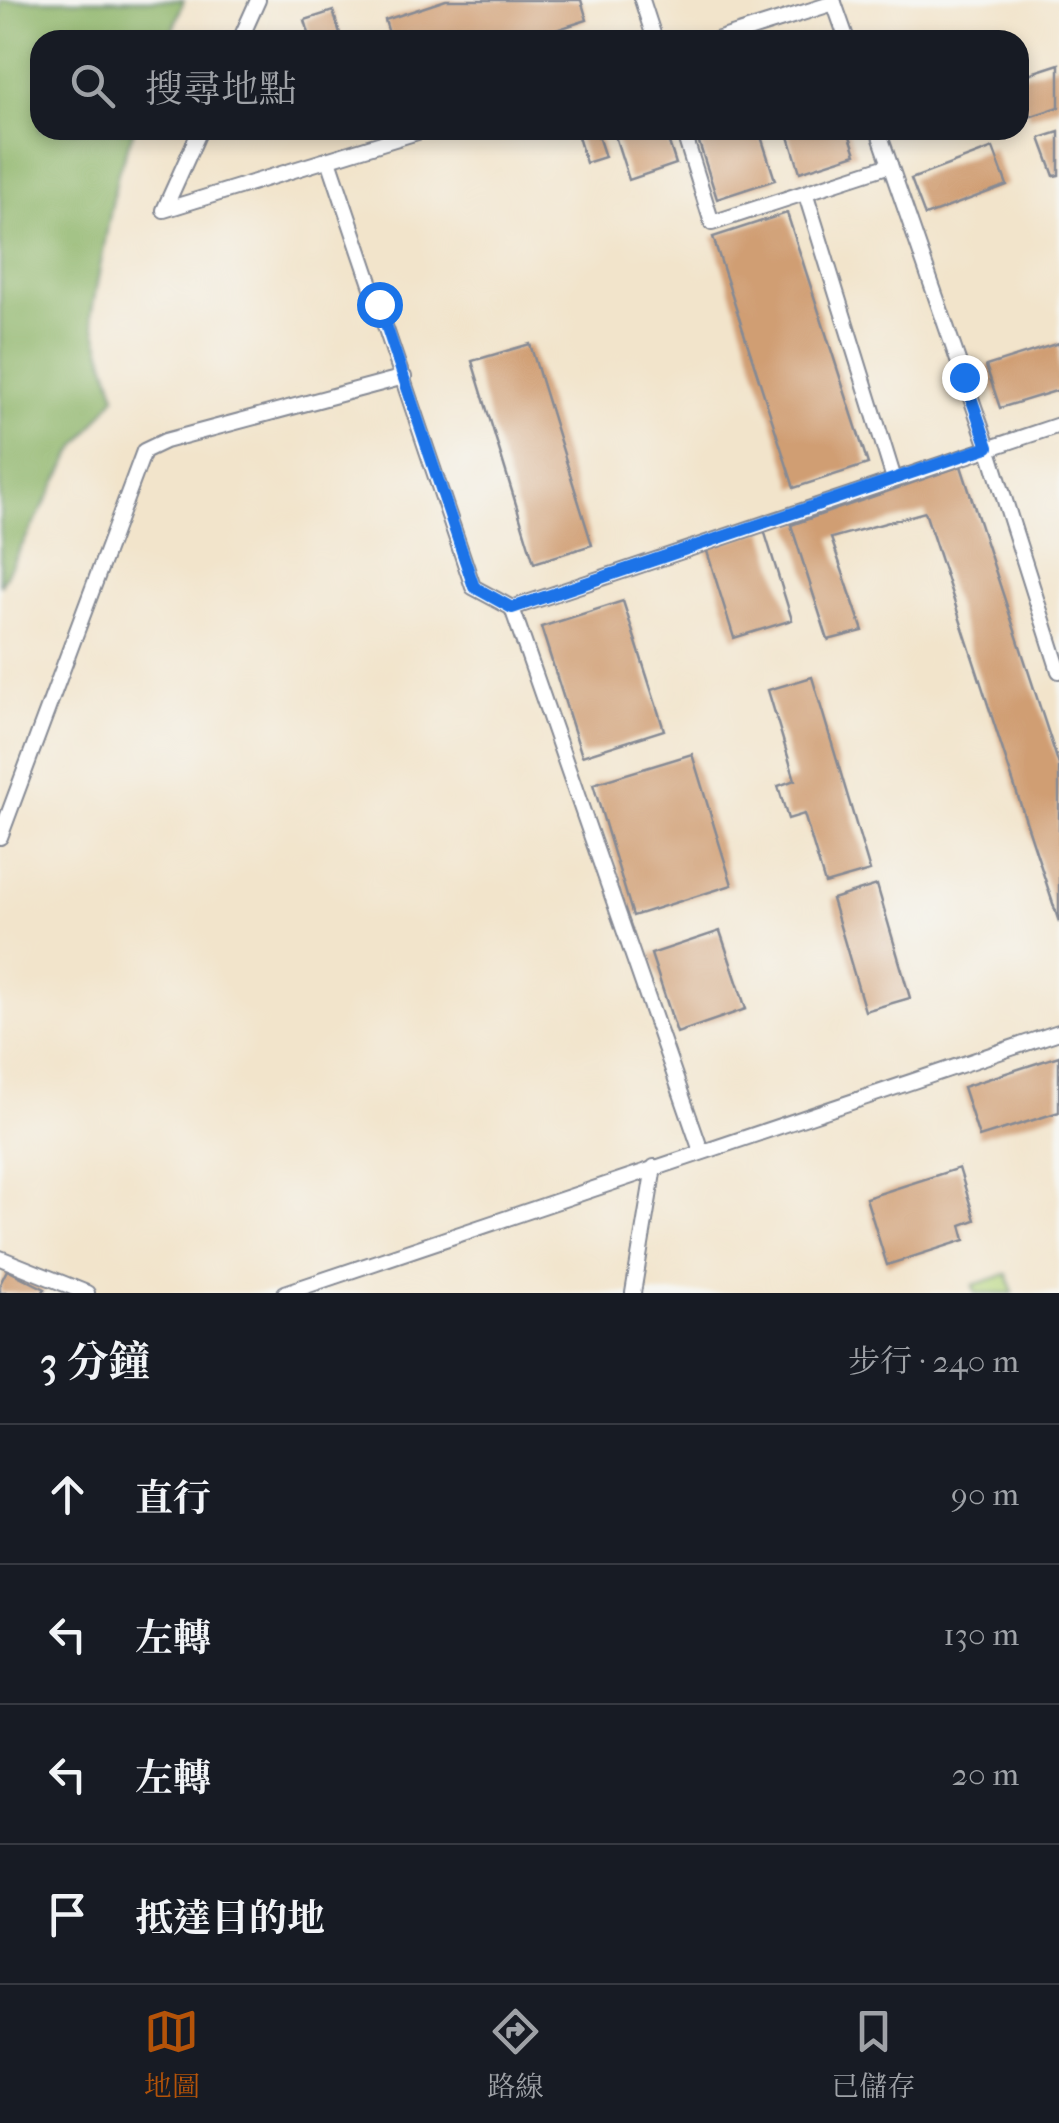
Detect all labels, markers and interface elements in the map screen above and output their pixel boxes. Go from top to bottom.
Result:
search box [30,30,1029,140]
icon: search [65,58,120,113]
text: 搜尋地點 [145,67,297,112]
route start [357,282,403,328]
route end [942,355,988,401]
text: 3 分鐘 [40,1338,150,1387]
text: 步行 · 240 m [848,1343,1019,1380]
icon: ahead [40,1467,95,1522]
text: 直行 [135,1476,211,1521]
text: 90 m [951,1476,1019,1513]
icon: left [40,1607,95,1662]
text: 左轉 [135,1616,211,1661]
text: 130 m [943,1616,1019,1653]
icon: left [40,1747,95,1802]
text: 左轉 [135,1756,211,1801]
text: 20 m [951,1756,1019,1793]
icon: arrive [40,1887,95,1942]
text: 抵達目的地 [135,1896,325,1941]
tab: 地圖 [144,2004,200,2104]
tab: 路線 [487,2004,543,2104]
tab: 已儲存 [831,2004,915,2104]

